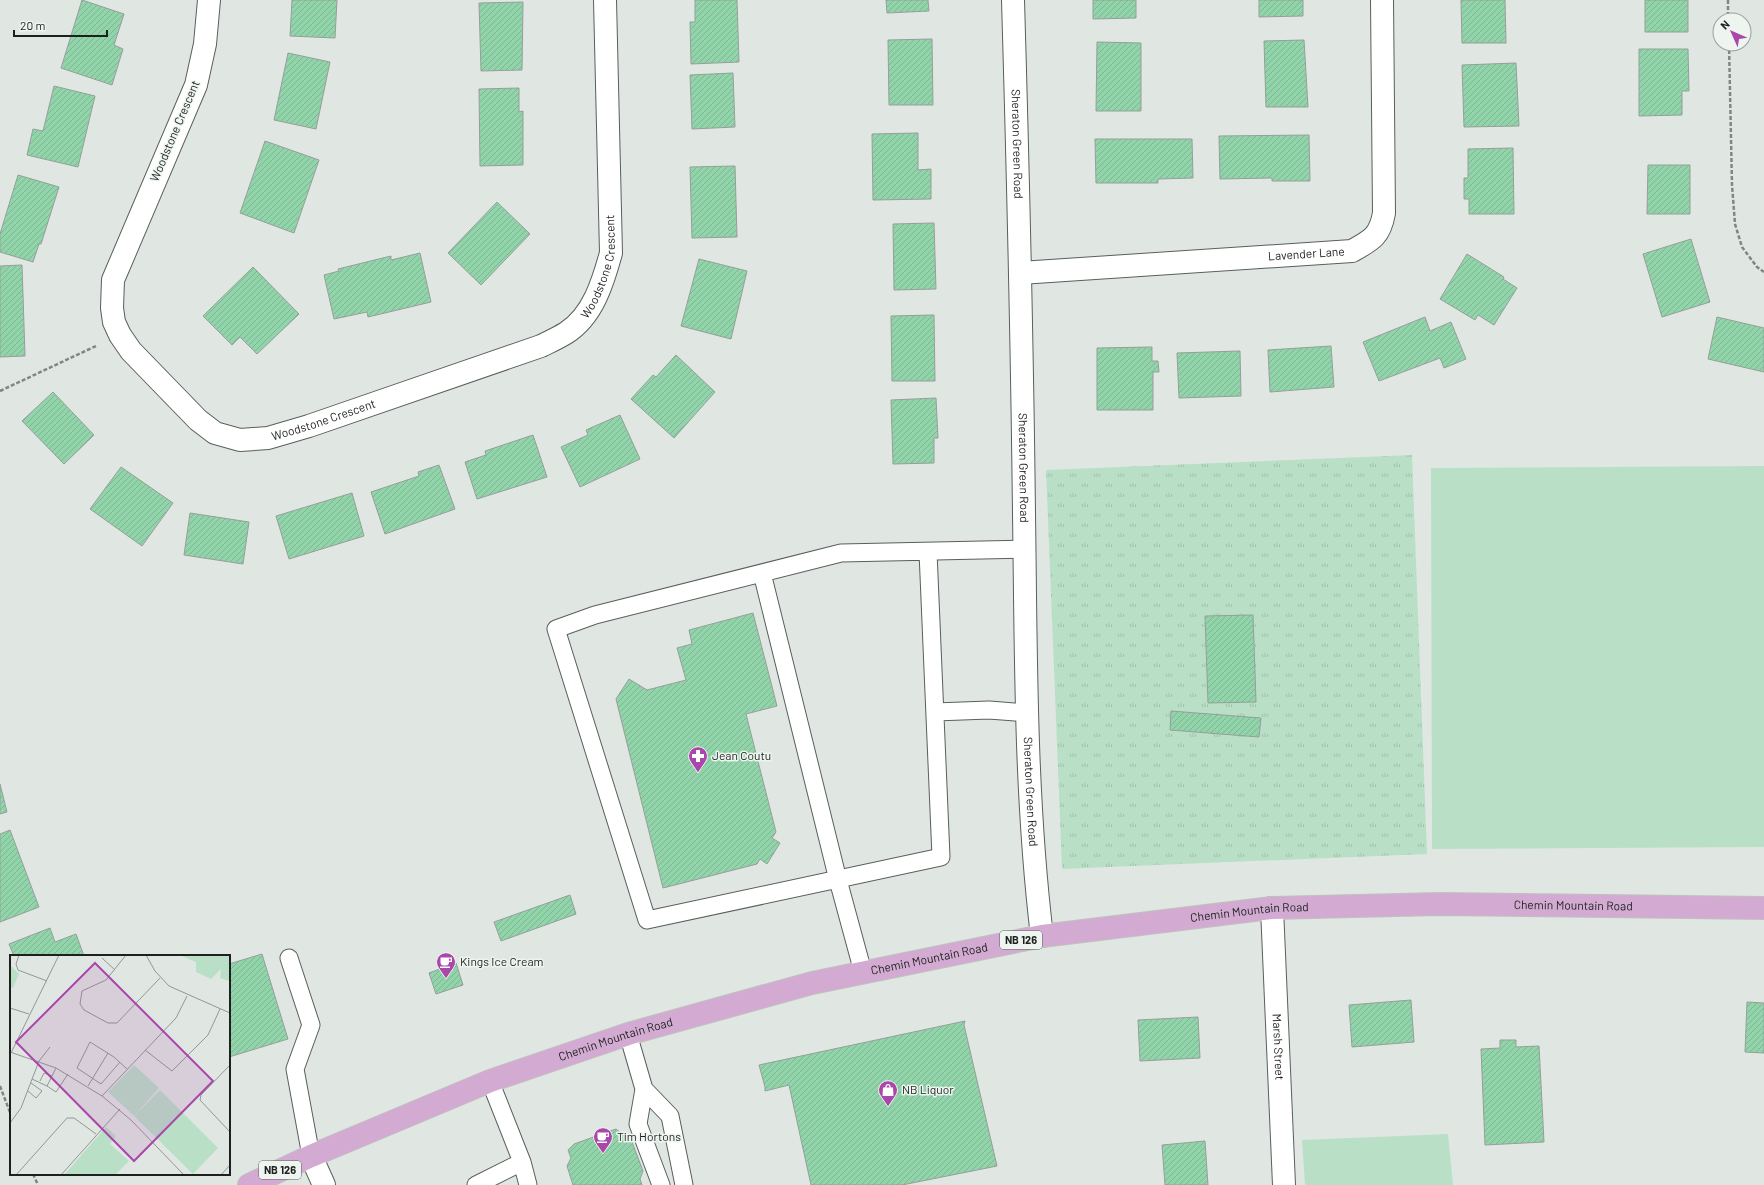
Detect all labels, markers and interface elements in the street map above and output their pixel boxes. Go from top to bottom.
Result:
scale bar [14,12,107,38]
north arrow [1712,12,1752,52]
text: N [1717,17,1732,32]
text: 20 m [20,18,46,32]
street label: Woodstone Crescent [146,78,202,183]
street label: Sheraton Green Road [1010,89,1026,199]
street label: Woodstone Crescent [577,214,617,321]
street label: Lavender Lane [1268,244,1345,263]
street label: Woodstone Crescent [270,396,377,443]
street label: Sheraton Green Road [1017,413,1032,523]
street label: Sheraton Green Road [1022,737,1041,847]
pharmacy icon: Jean Coutu [687,745,709,773]
place label: Jean Coutu [712,748,771,762]
street label: Chemin Mountain Road [1514,897,1633,912]
street label: Chemin Mountain Road [1189,899,1309,924]
road number: NB 126 [1000,931,1042,949]
street label: Chemin Mountain Road [869,939,989,977]
cafe icon: Kings Ice Cream [435,951,457,979]
place label: Kings Ice Cream [460,954,544,968]
inset map [10,955,230,1175]
street label: Marsh Street [1271,1013,1287,1080]
street label: Chemin Mountain Road [556,1014,674,1063]
shop icon: NB Liquor [877,1079,899,1107]
place label: NB Liquor [902,1082,954,1096]
cafe icon: Tim Hortons [592,1126,614,1154]
place label: Tim Hortons [617,1129,681,1143]
road number: NB 126 [259,1161,301,1179]

